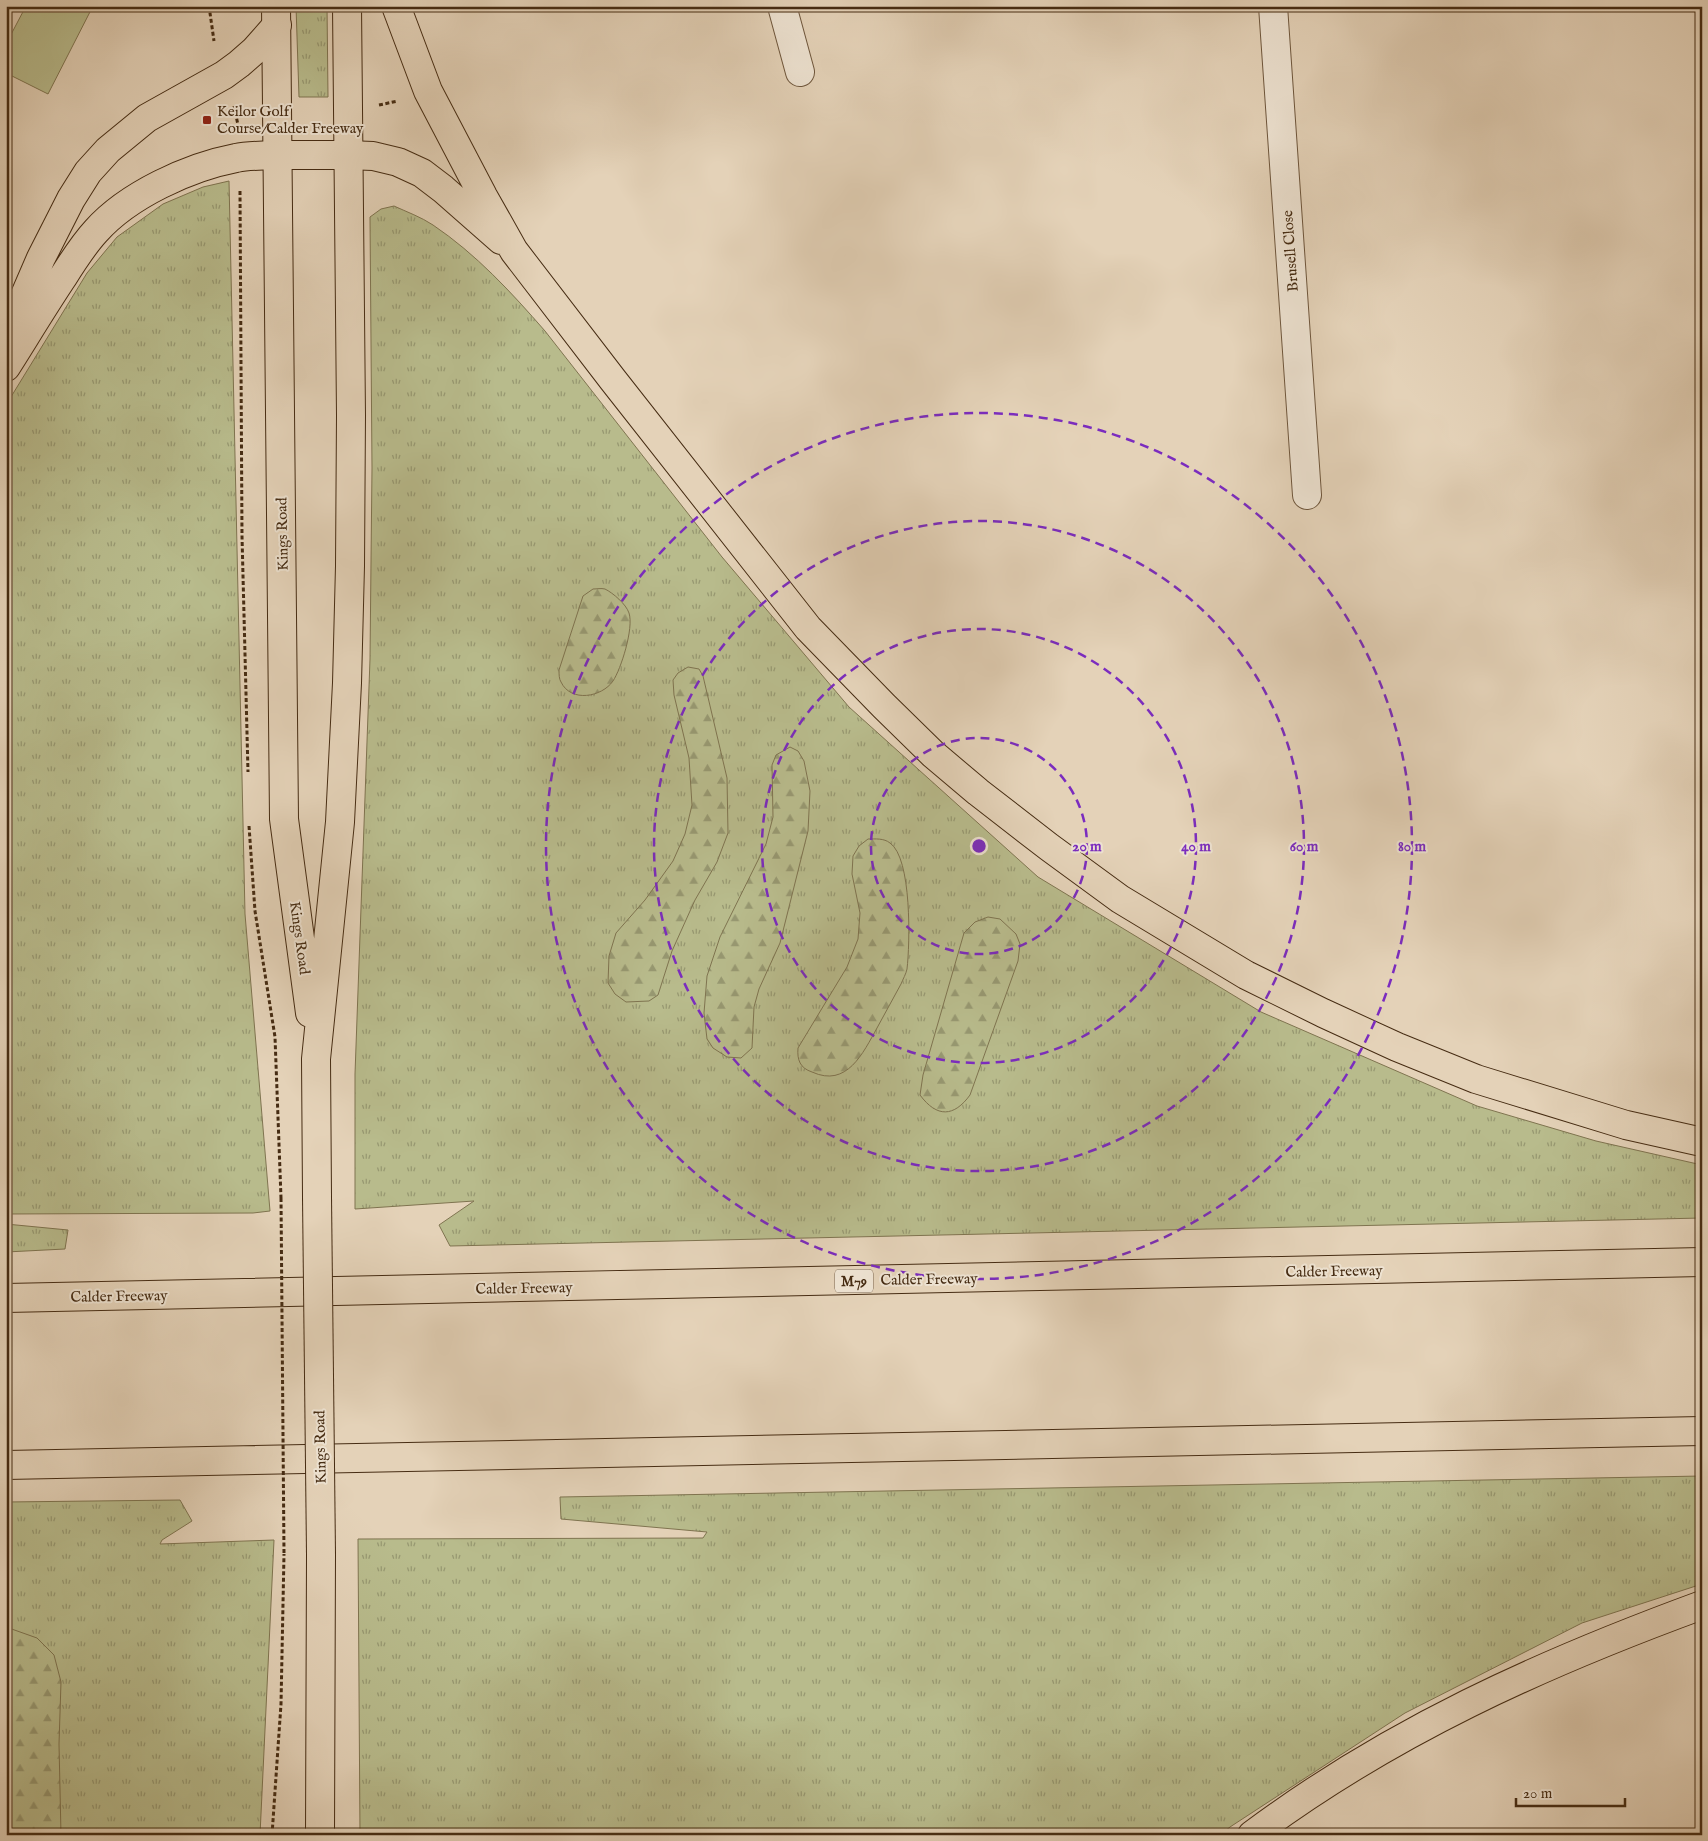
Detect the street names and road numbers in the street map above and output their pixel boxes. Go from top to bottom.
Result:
street label: Brusell Close [1278,209,1303,292]
street label: Kings Road [272,496,293,571]
street label: Kings Road [285,900,314,977]
street label: Calder Freeway [1285,1261,1383,1282]
street label: Calder Freeway [880,1269,978,1290]
road number: M79 [835,1270,873,1292]
street label: Calder Freeway [475,1278,573,1299]
street label: Calder Freeway [70,1286,168,1307]
street label: Kings Road [310,1409,331,1484]

